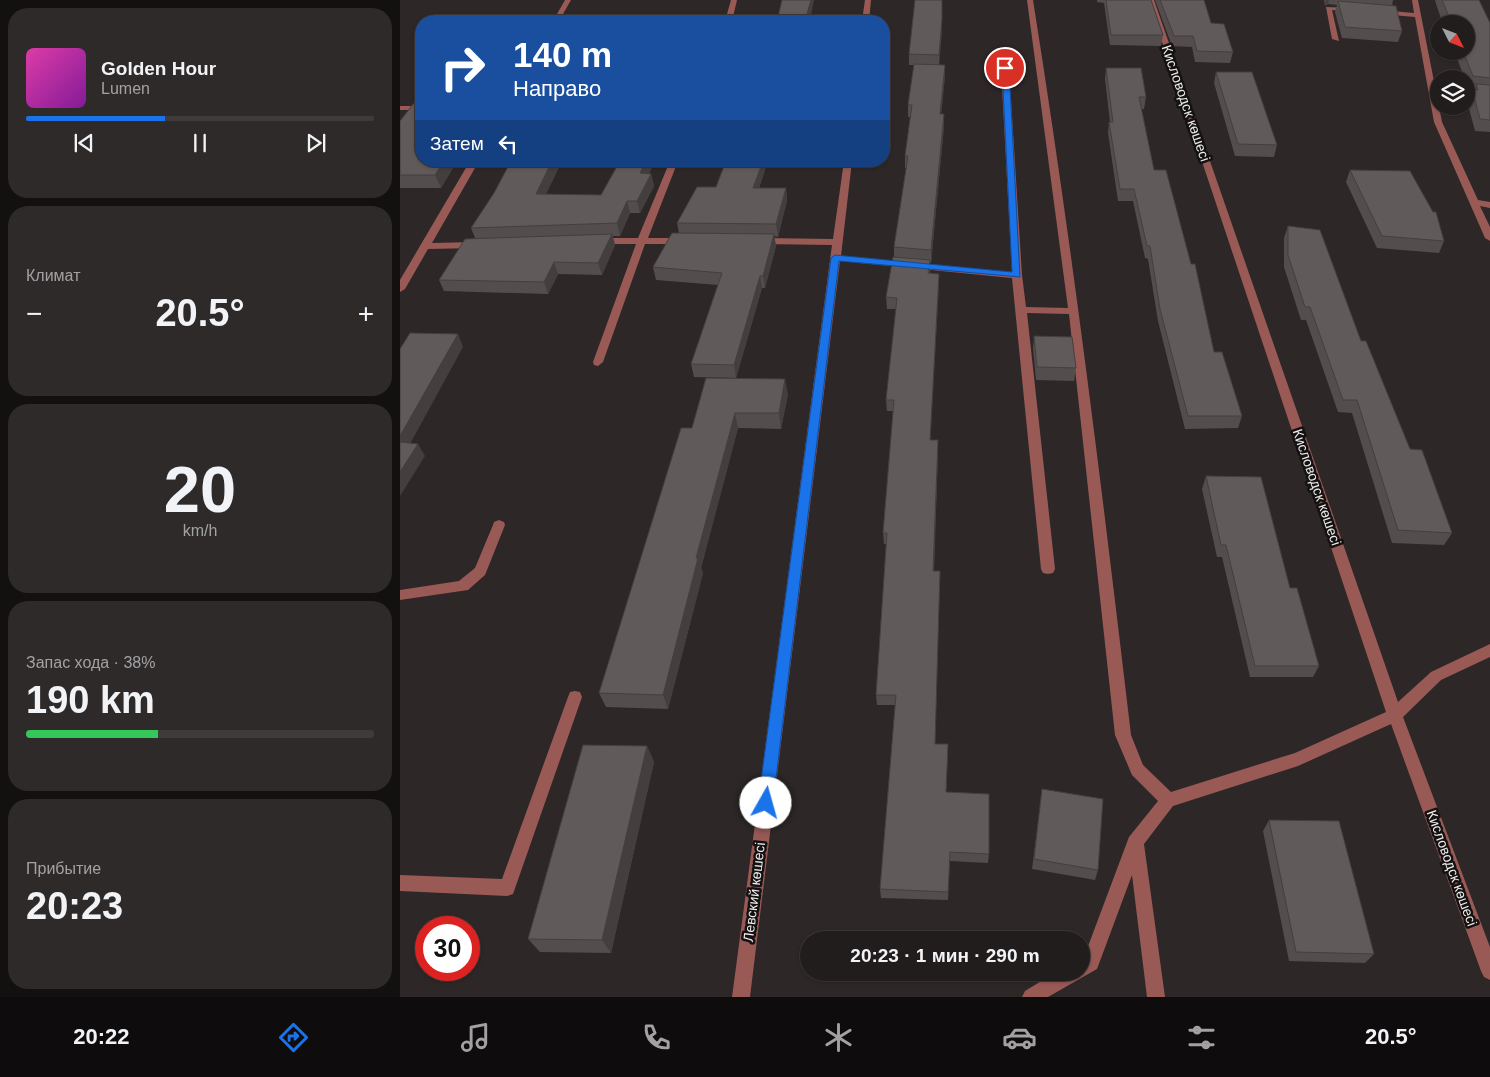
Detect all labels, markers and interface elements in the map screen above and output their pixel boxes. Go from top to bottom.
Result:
north arrow [1430,15,1475,60]
map controls [1430,15,1475,115]
icon: right [430,35,495,100]
text: 140 m [513,35,612,74]
street label: Кисловодск көшесі [1159,43,1213,163]
pin [984,47,1026,89]
icon: arrive [991,54,1019,82]
text: Golden Hour [101,58,216,79]
button: layers [1430,70,1475,115]
text: Направо [513,76,601,101]
text: Lumen [101,80,150,97]
icon: previous [70,129,98,157]
icon: pause [186,129,214,157]
icon: next [302,129,330,157]
icon: left [494,130,522,158]
text: Затем [430,133,484,154]
text: Климат [26,267,80,284]
text: 20.5° [155,292,245,334]
text: − [26,298,42,329]
text: + [358,298,374,329]
street label: Кисловодск көшесі [1290,427,1344,547]
text: 20 [164,453,236,526]
text: km/h [183,522,217,539]
text: Запас хода · 38% [26,654,155,671]
text: 190 km [26,679,155,721]
position arrow [739,776,791,828]
street label: Кисловодск көшесі [1424,808,1480,928]
street label: Левский көшесі [740,841,768,943]
text: Прибытие [26,860,101,877]
text: 20:23 [26,885,123,927]
speed limit sign: 30 [415,916,480,981]
text: 20:23 · 1 мин · 290 m [850,945,1040,966]
icon: directions [276,1020,311,1055]
icon: music [458,1020,493,1055]
icon: phone [639,1020,674,1055]
icon: climate [821,1020,856,1055]
icon: car [1002,1020,1037,1055]
icon: filters [1184,1020,1219,1055]
text: 20:22 [73,1024,130,1049]
text: 20.5° [1365,1024,1417,1049]

